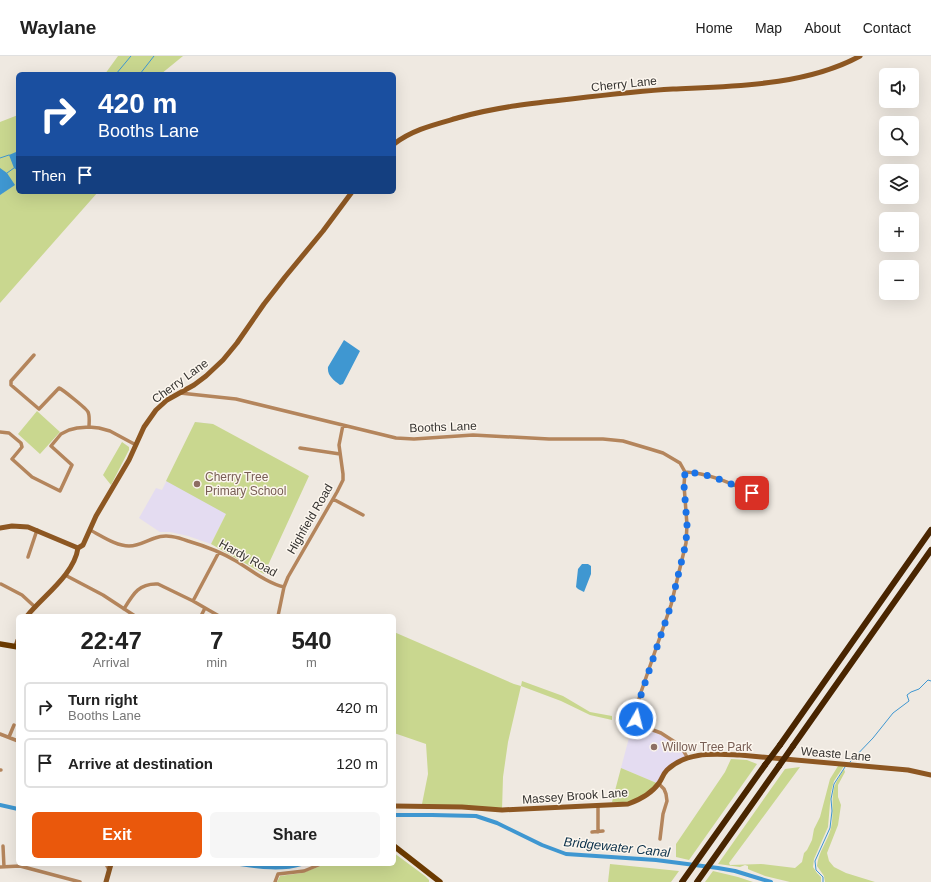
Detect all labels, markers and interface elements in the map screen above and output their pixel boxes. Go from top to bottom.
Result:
text: Waylane [20,17,96,38]
text: Home [696,20,733,36]
text: Map [755,20,782,36]
text: About [804,20,841,36]
text: Contact [863,20,911,36]
map controls [879,68,919,300]
button: sound [879,68,919,108]
street label: Cherry Lane [590,74,658,94]
icon: right [32,88,84,140]
text: 420 m [98,88,177,119]
button: search [879,116,919,156]
text: Booths Lane [98,121,199,141]
icon: arrive [74,164,96,186]
button: layers [879,164,919,204]
text: Then [32,167,66,184]
button: + [879,212,919,252]
button: − [879,260,919,300]
street label: Cherry Lane [149,356,211,406]
street label: Booths Lane [409,419,477,435]
place label: Cherry Tree Primary School [205,470,286,498]
pin [735,476,769,510]
marker: Cherry Tree Primary School [192,479,202,489]
street label: Highfield Road [284,481,336,557]
icon: arrive [741,482,763,504]
street label: Hardy Road [217,536,279,580]
text: 22:47 [80,627,142,654]
text: 7 [210,627,223,654]
text: 540 [292,627,332,654]
text: Arrival [93,655,130,670]
text: min [206,655,227,670]
text: m [306,655,317,670]
text: Turn right [68,691,138,708]
icon: right [34,696,56,718]
position arrow [615,698,657,740]
text: 420 m [336,699,378,716]
text: Booths Lane [68,708,141,723]
place label: Willow Tree Park [662,740,753,754]
marker: Willow Tree Park [649,742,659,752]
street label: Weaste Lane [800,744,872,764]
icon: arrive [34,752,56,774]
text: Arrive at destination [68,755,213,772]
text: 120 m [336,755,378,772]
street label: Massey Brook Lane [522,785,629,807]
button: Exit [32,812,202,858]
button: Share [210,812,380,858]
water label: Bridgewater Canal [563,834,672,860]

